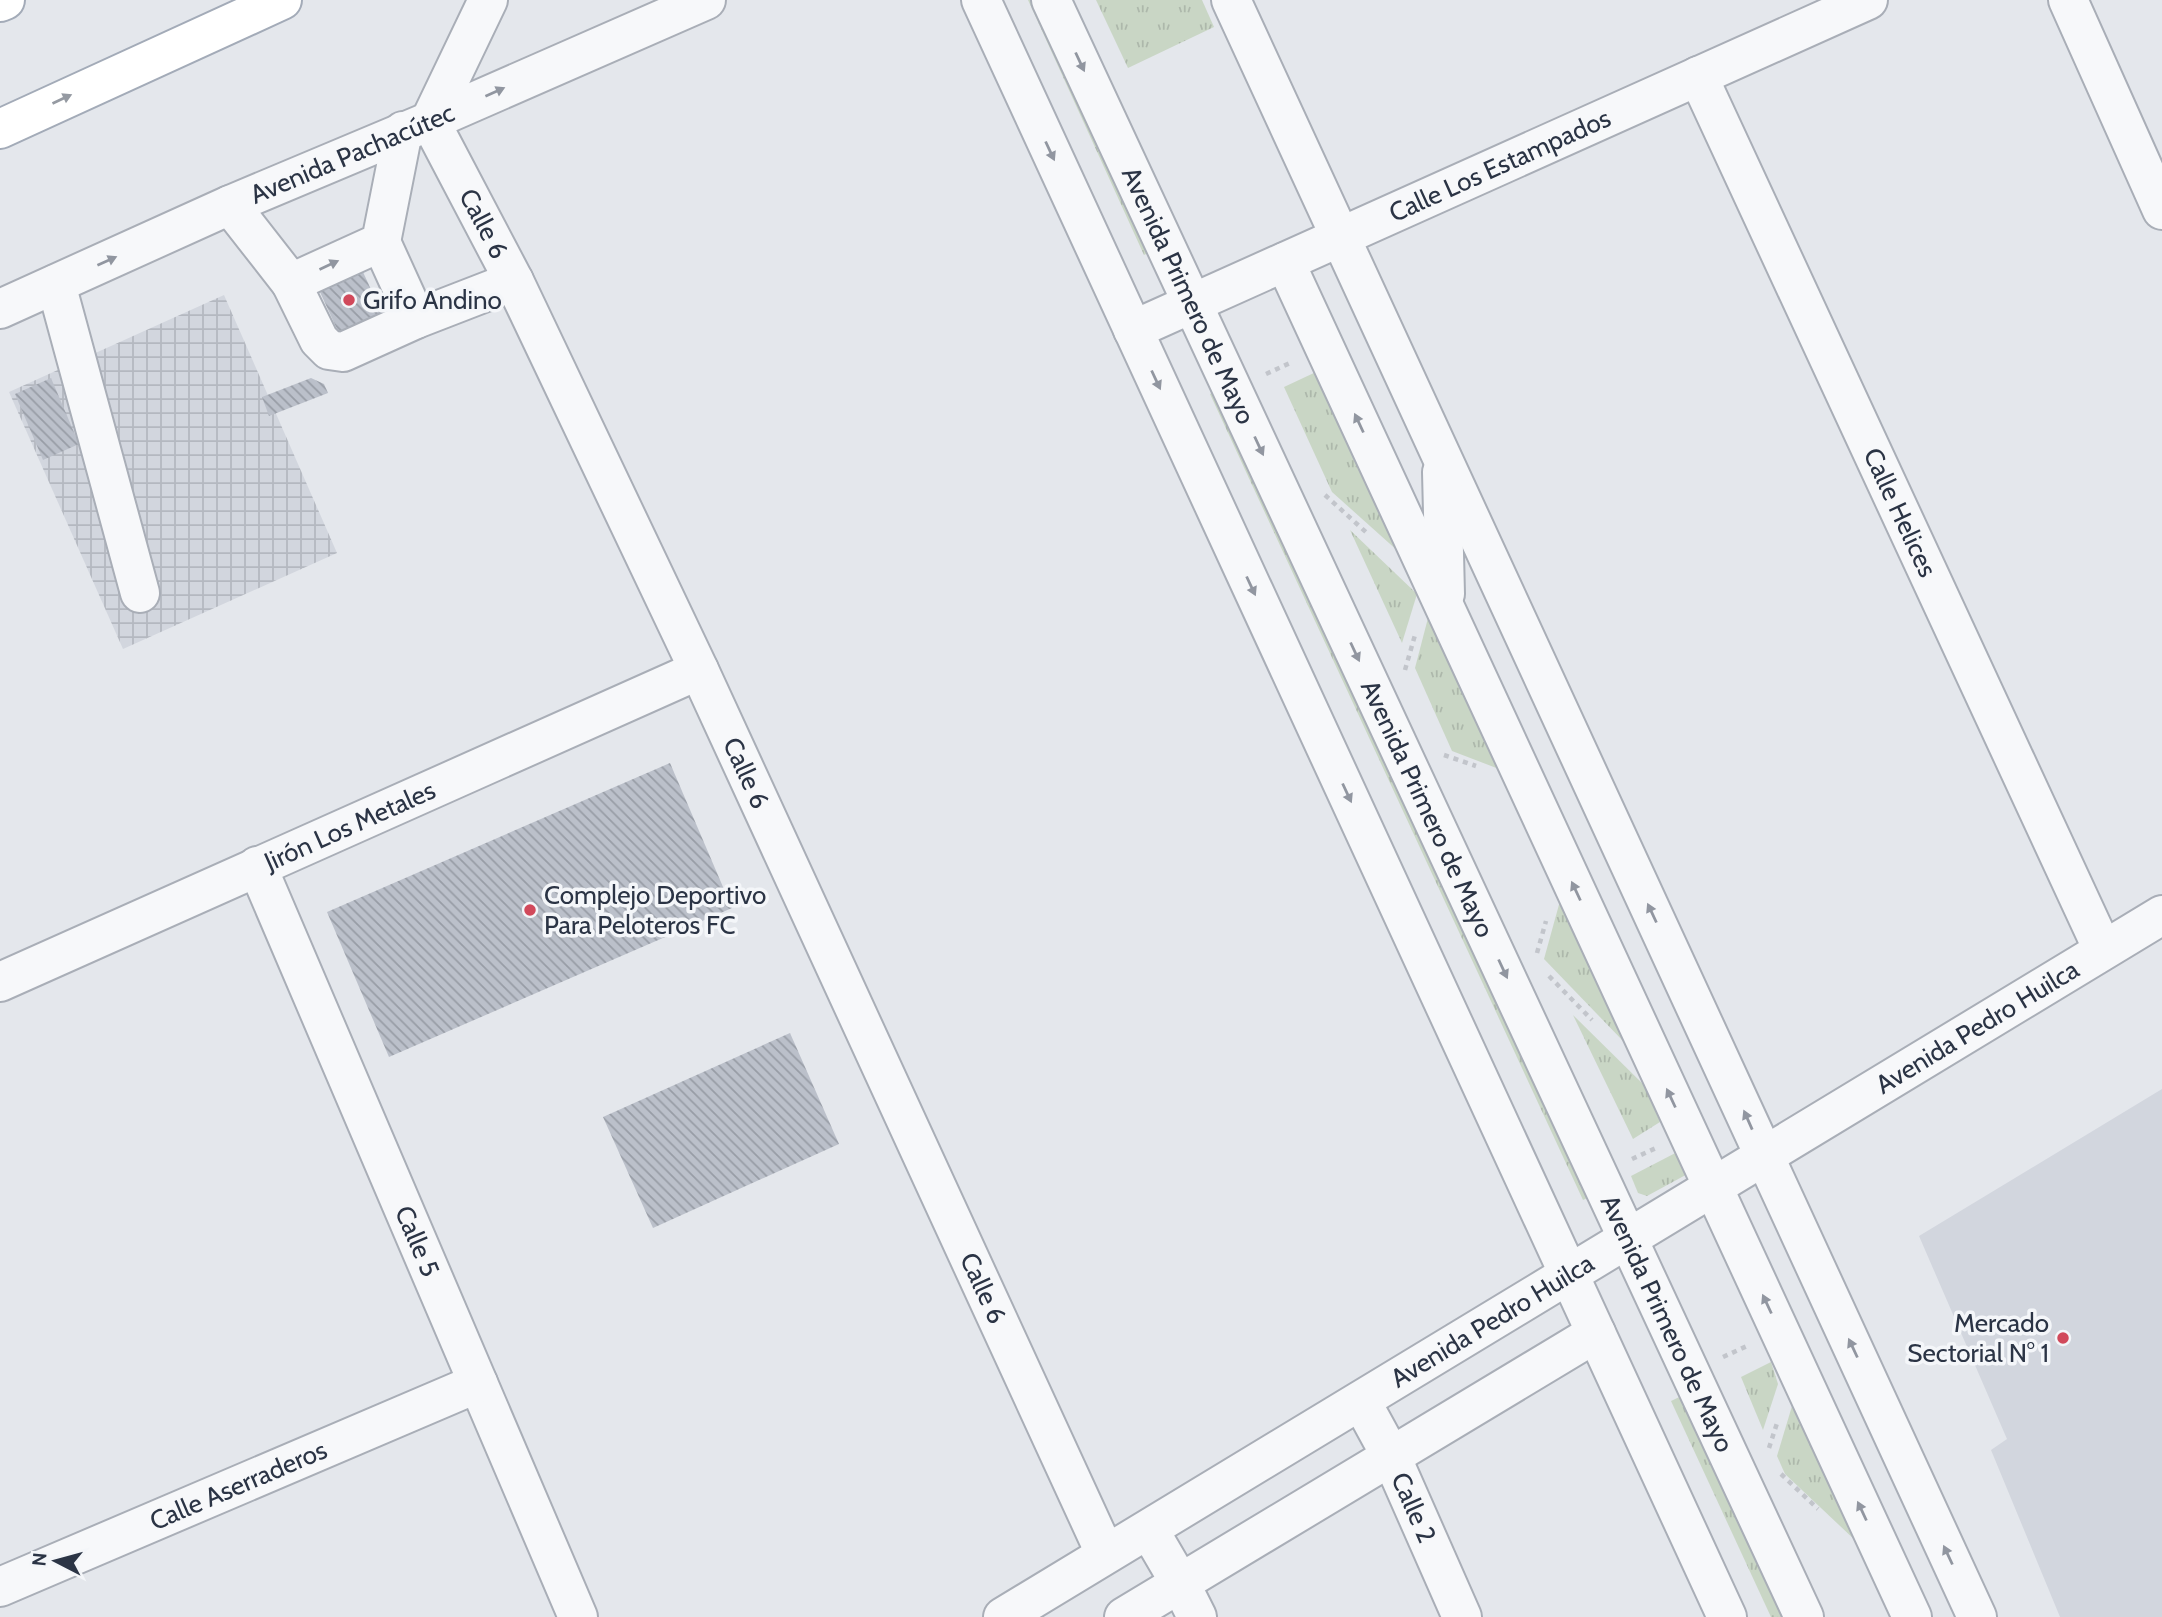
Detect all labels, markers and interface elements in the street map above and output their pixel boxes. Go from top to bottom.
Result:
one-way arrow [1074,52,1086,72]
one-way arrow [485,86,506,97]
one-way arrow [51,93,72,104]
street label: Avenida Pachacútec [245,96,459,211]
street label: Calle Los Estampados [1384,102,1616,229]
one-way arrow [1045,141,1056,161]
street label: Avenida Primero de Mayo [1115,162,1262,429]
street label: Calle 6 [452,183,515,264]
one-way arrow [97,255,117,266]
one-way arrow [319,260,340,271]
place label: Grifo Andino [363,284,502,316]
marker: Grifo Andino [341,292,357,308]
one-way arrow [1150,370,1162,390]
one-way arrow [1353,413,1365,433]
one-way arrow [1253,436,1265,456]
street label: Calle Helices [1857,443,1944,582]
one-way arrow [1245,576,1257,596]
one-way arrow [1349,642,1361,662]
street label: Avenida Primero de Mayo [1354,675,1501,942]
street label: Calle 6 [716,732,776,814]
street label: Jirón Los Metales [258,774,440,878]
one-way arrow [1341,783,1353,803]
place label: Complejo Deportivo Para Peloteros FC [544,879,766,941]
one-way arrow [1570,881,1582,901]
marker: Complejo Deportivo Para Peloteros FC [522,902,538,918]
one-way arrow [1646,903,1658,923]
street label: Avenida Pedro Huilca [1870,953,2085,1101]
one-way arrow [1497,959,1508,979]
one-way arrow [1665,1088,1677,1108]
one-way arrow [1742,1109,1753,1130]
street label: Avenida Primero de Mayo [1594,1190,1741,1457]
street label: Calle 5 [388,1201,447,1281]
street label: Avenida Pedro Huilca [1385,1247,1600,1394]
street label: Calle 6 [953,1248,1013,1329]
one-way arrow [1761,1294,1773,1314]
place label: Mercado Sectorial N° 1 [1907,1307,2049,1369]
marker: Mercado Sectorial N° 1 [2055,1330,2071,1346]
one-way arrow [1847,1338,1858,1359]
street label: Calle Aserraderos [145,1433,332,1537]
street label: Calle 2 [1384,1467,1443,1548]
one-way arrow [1856,1500,1867,1521]
north arrow [21,1526,91,1596]
one-way arrow [1942,1545,1954,1565]
text: N [27,1551,52,1567]

